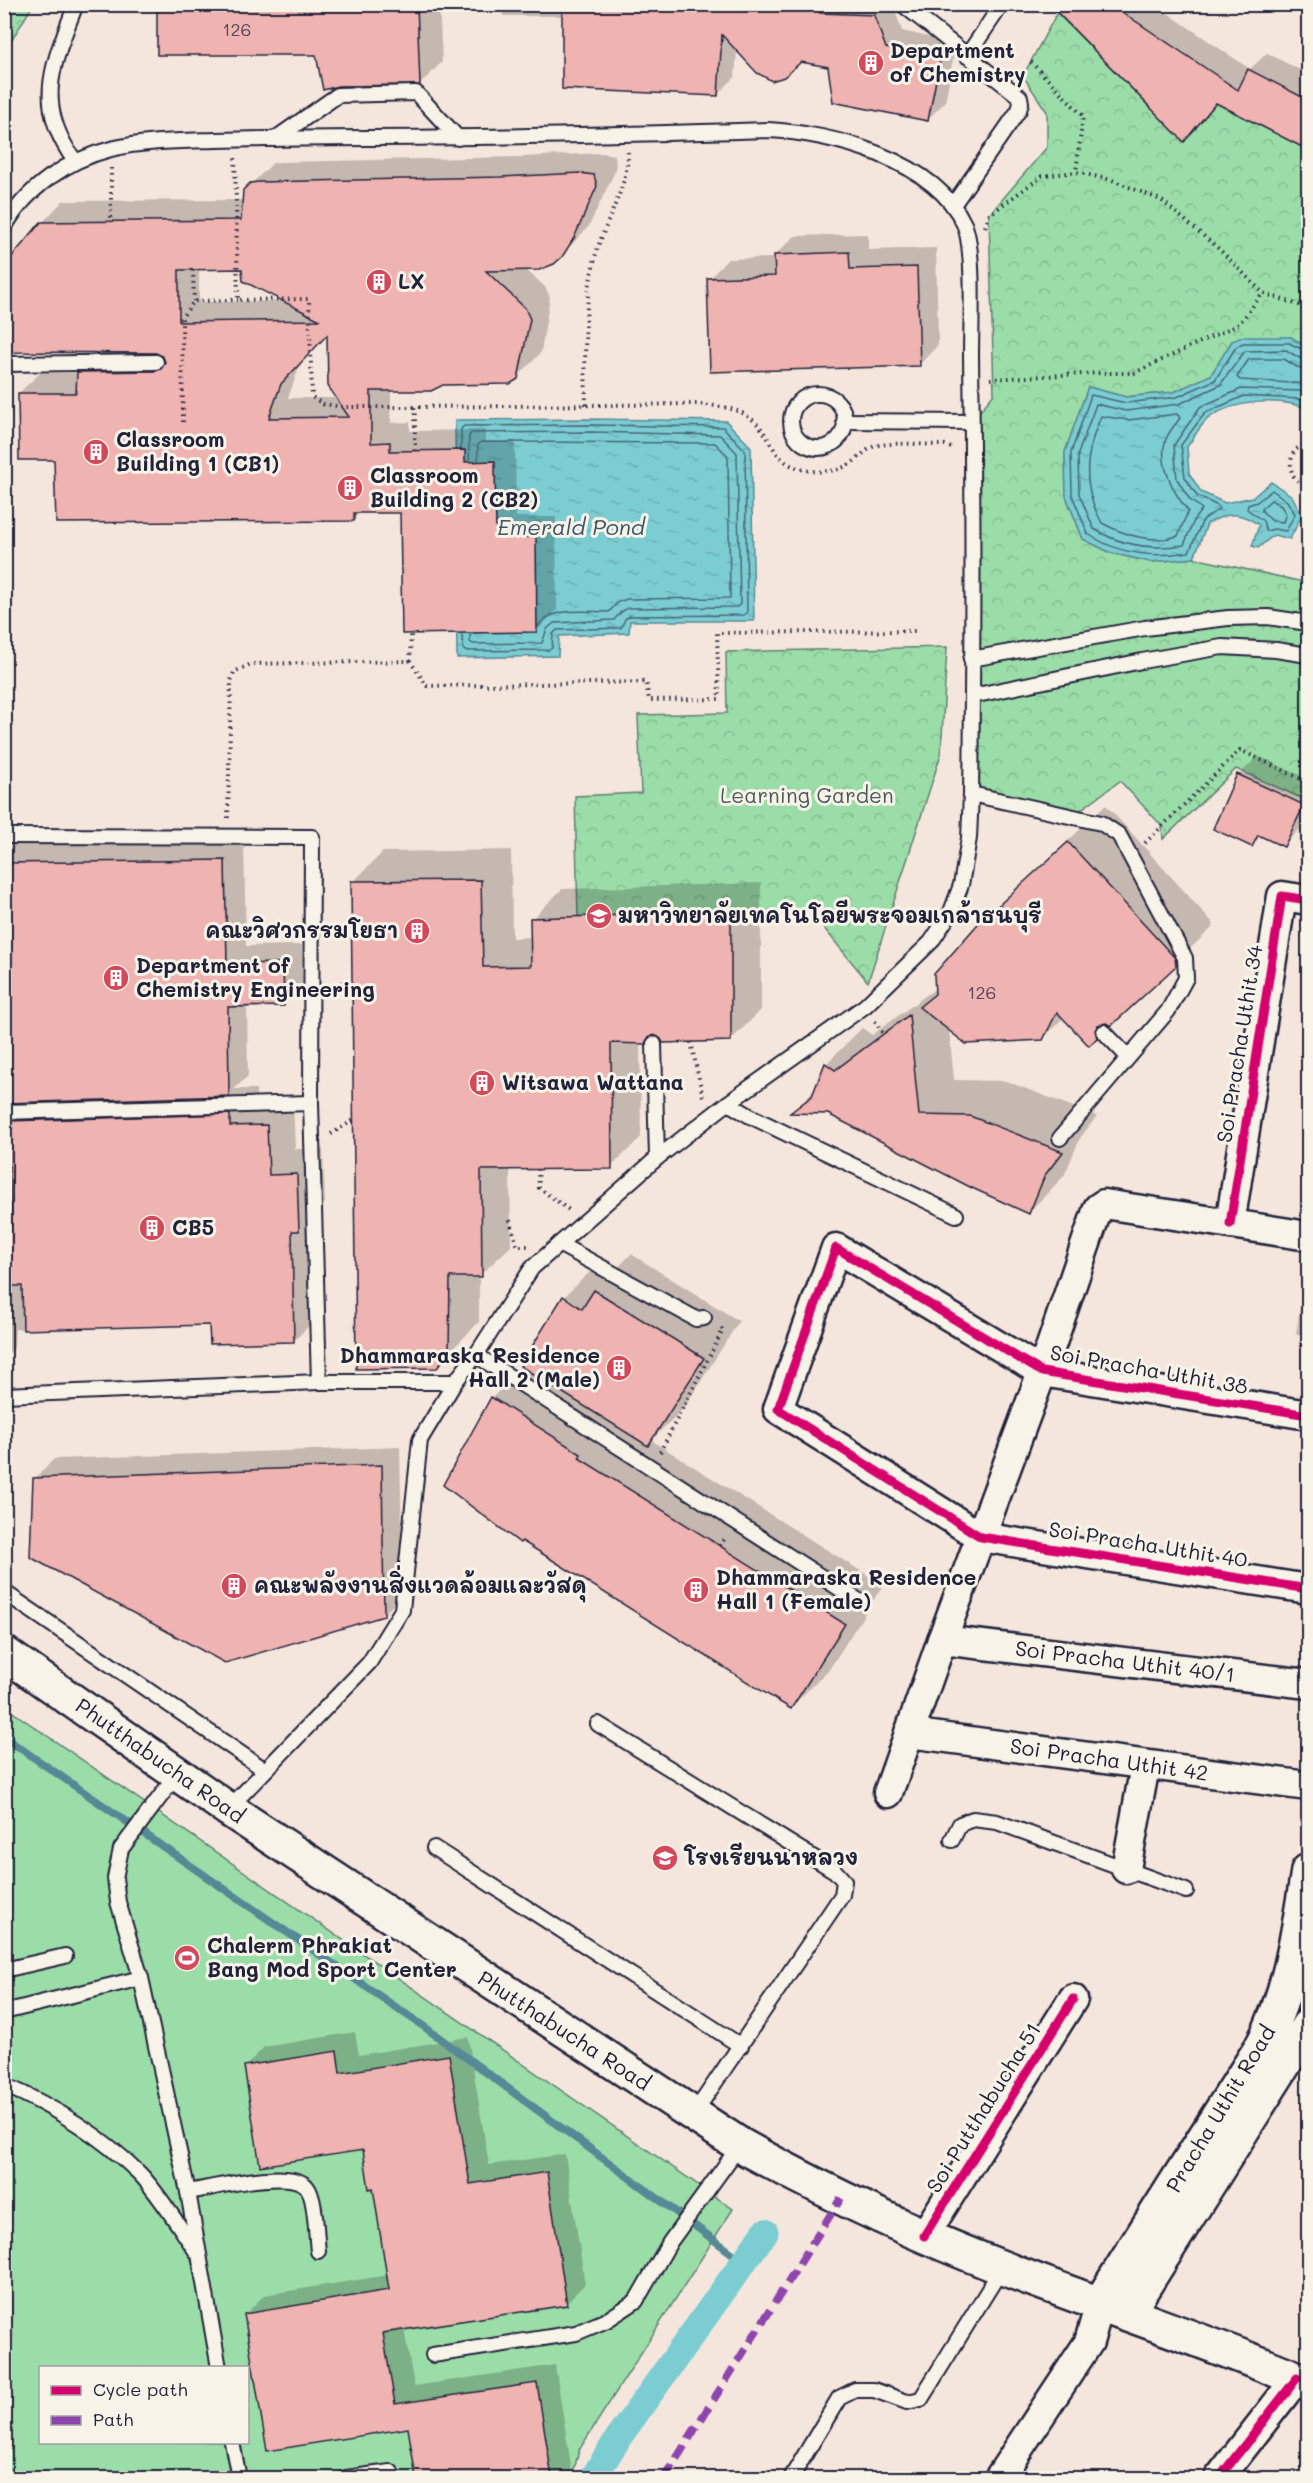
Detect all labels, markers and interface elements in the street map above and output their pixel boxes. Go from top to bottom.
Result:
house number: 126 [223,17,251,41]
place label: Department of Chemistry [890,36,1026,88]
building icon: Department of Chemistry [856,48,886,78]
building icon: LX [364,267,394,297]
place label: LX [398,267,425,294]
place label: Classroom Building 1 (CB1) [116,425,279,476]
building icon: Classroom Building 1 (CB1) [81,437,111,467]
place label: Classroom Building 2 (CB2) [370,461,538,512]
building icon: Classroom Building 2 (CB2) [335,473,365,503]
water label: Emerald Pond [497,512,646,541]
park label: Learning Garden [720,781,894,808]
place label: มหาวิทยาลัยเทคโนโลยีพระจอมเกล้าธนบุรี [618,899,1042,933]
school or university icon: มหาวิทยาลัยเทคโนโลยีพระจอมเกล้าธนบุรี [584,901,614,931]
place label: คณะวิศวกรรมโยธา [205,915,398,943]
building icon: คณะวิศวกรรมโยธา [402,916,432,946]
street label: Soi Pracha Uthit 34 [1210,942,1268,1145]
place label: Department of Chemistry Engineering [136,951,375,1003]
building icon: Department of Chemistry Engineering [101,963,131,993]
house number: 126 [968,980,996,1004]
building icon: Witsawa Wattana [467,1068,497,1098]
place label: Witsawa Wattana [502,1068,684,1095]
building icon: CB5 [137,1213,167,1243]
place label: CB5 [172,1213,214,1240]
street label: Soi Pracha Uthit 38 [1048,1338,1250,1399]
place label: Dhammaraska Residence Hall 2 (Male) [340,1341,600,1392]
building icon: Dhammaraska Residence Hall 2 (Male) [604,1353,634,1383]
street label: Soi Pracha Uthit 40 [1047,1514,1249,1573]
place label: Dhammaraska Residence Hall 1 (Female) [716,1563,976,1614]
place label: คณะพลังงานสิ่งแวดล้อมและวัสดุ [254,1564,587,1603]
building icon: คณะพลังงานสิ่งแวดล้อมและวัสดุ [219,1571,249,1601]
building icon: Dhammaraska Residence Hall 1 (Female) [681,1575,711,1605]
street label: Soi Pracha Uthit 40/1 [1014,1634,1237,1687]
street label: Phutthabucha Road [71,1691,251,1828]
street label: Soi Pracha Uthit 42 [1009,1731,1210,1786]
place label: โรงเรียนนาหลวง [683,1842,858,1870]
school or university icon: โรงเรียนนาหลวง [650,1843,680,1873]
place label: Chalerm Phrakiat Bang Mod Sport Center [207,1931,457,1982]
sports icon: Chalerm Phrakiat Bang Mod Sport Center [172,1943,202,1973]
street label: Phutthabucha Road [473,1964,656,2096]
street label: Soi Putthabucha 51 [919,2017,1046,2197]
street label: Pracha Uthit Road [1159,2020,1280,2197]
legend [39,2366,249,2444]
text: Cycle path [93,2377,188,2401]
text: Path [93,2407,133,2431]

